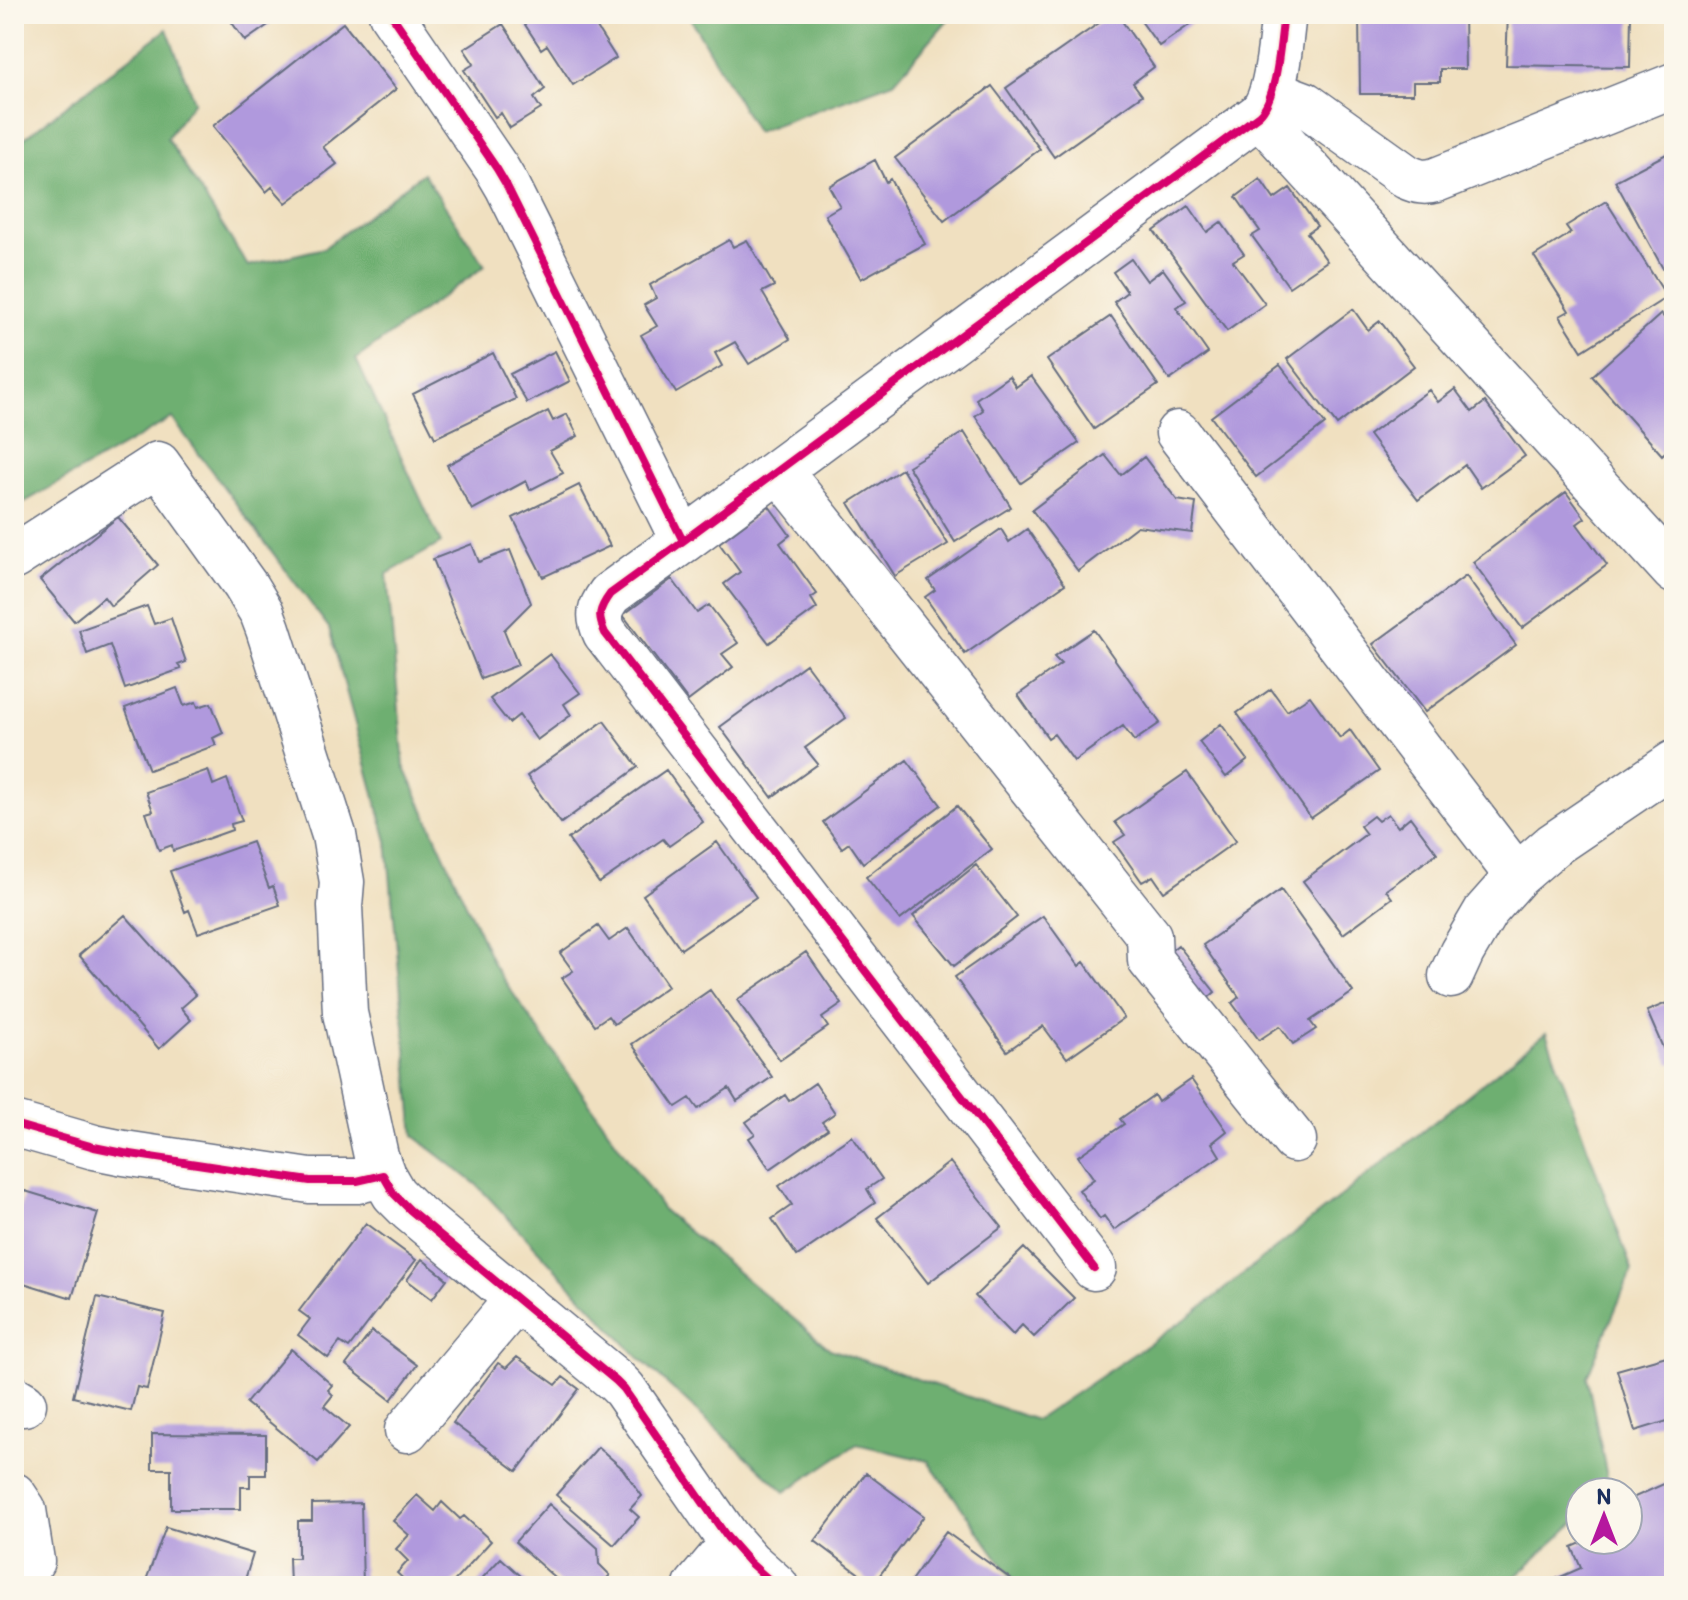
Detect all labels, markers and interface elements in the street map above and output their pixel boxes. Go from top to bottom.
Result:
north arrow [1564,1476,1644,1556]
text: N [1597,1483,1611,1510]

